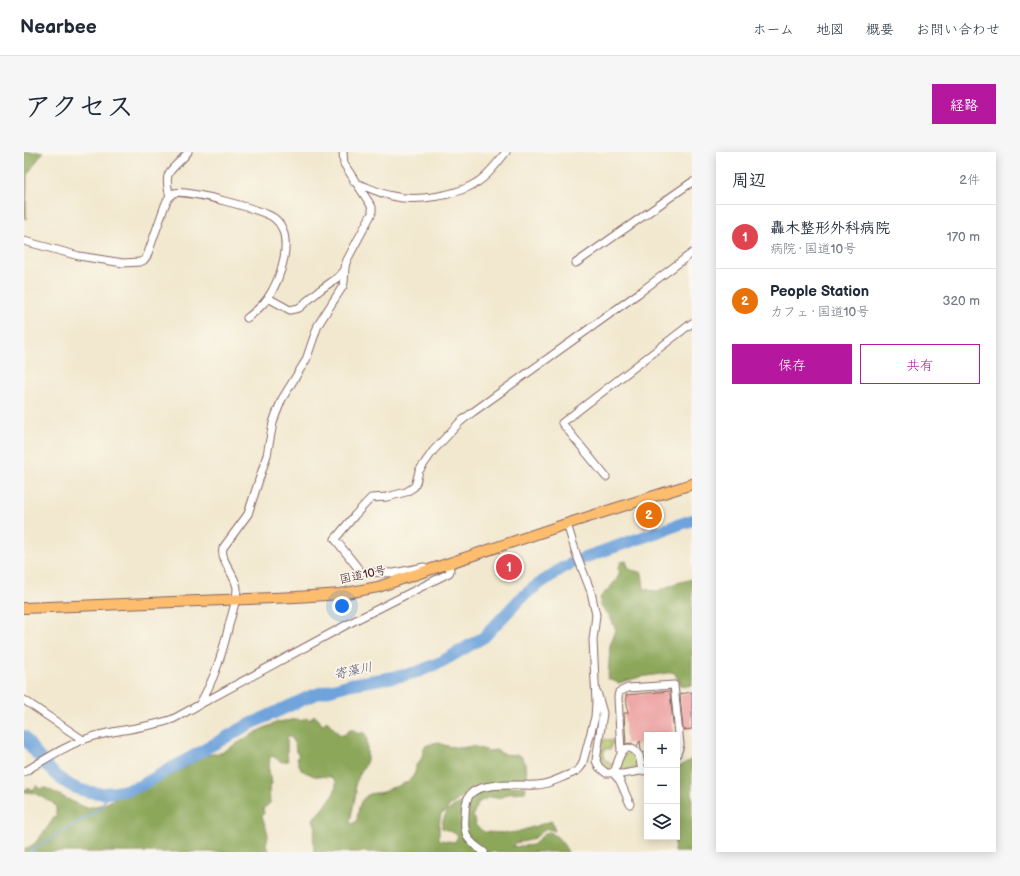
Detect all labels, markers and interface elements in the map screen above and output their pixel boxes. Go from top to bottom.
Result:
text: Nearbee [20,16,97,39]
text: ホーム [753,21,794,38]
text: 地図 [816,21,844,38]
text: 概要 [866,21,894,38]
text: お問い合わせ [916,21,1000,38]
button: 経路 [932,84,996,124]
text: アクセス [24,91,134,124]
text: 周辺 [732,171,766,191]
text: 2件 [959,172,980,188]
text: 轟木整形外科病院 [770,219,890,238]
text: 1 [742,229,748,245]
text: 170 m [947,229,980,245]
text: 病院 · 国道10号 [770,241,856,257]
text: People Station [770,282,869,301]
text: 2 [741,293,749,309]
text: 320 m [942,293,980,309]
text: カフェ · 国道10号 [770,304,869,320]
button: 保存 [732,344,852,384]
button: 共有 [860,344,980,384]
pin: 2 [636,500,662,530]
pin: 1 [496,552,522,582]
street label: 国道10号 [338,563,388,587]
your location [332,596,352,616]
water label: 寄藻川 [332,659,374,683]
map controls [644,732,680,840]
button: + [644,732,680,768]
button: − [644,768,680,804]
button: layers [644,804,680,840]

